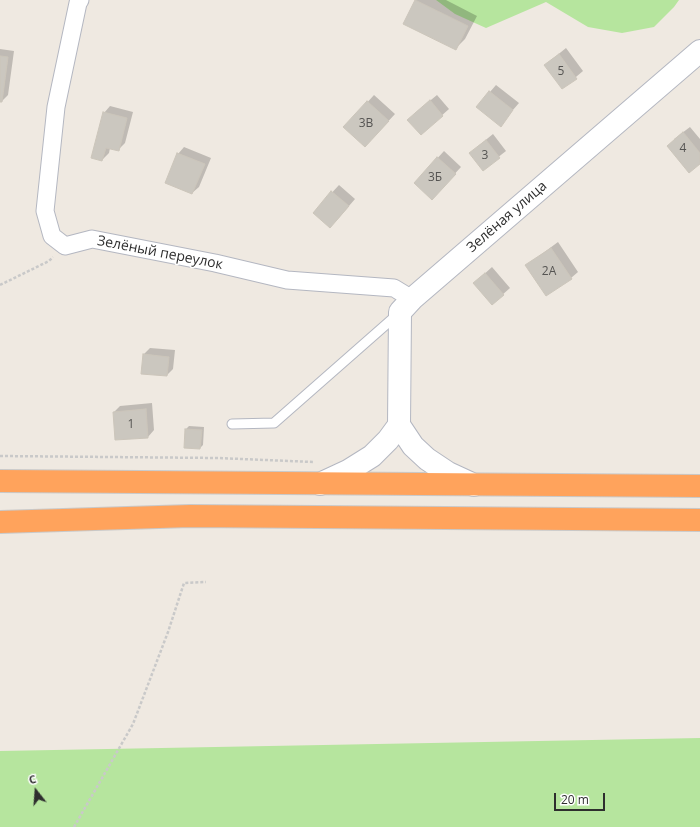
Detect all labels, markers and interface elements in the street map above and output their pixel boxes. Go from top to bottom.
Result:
house number: 5 [558,65,564,79]
house number: 3В [359,117,373,131]
house number: 4 [680,142,686,156]
house number: 3 [482,149,488,163]
house number: 3Б [428,171,442,185]
street label: Зелёная улица [464,178,550,256]
street label: Зелёный переулок [96,233,224,273]
house number: 2А [542,265,556,279]
house number: 1 [128,418,134,432]
north arrow [16,771,56,811]
text: С [27,771,38,787]
scale bar [556,785,607,811]
text: 20 m [561,791,589,808]

